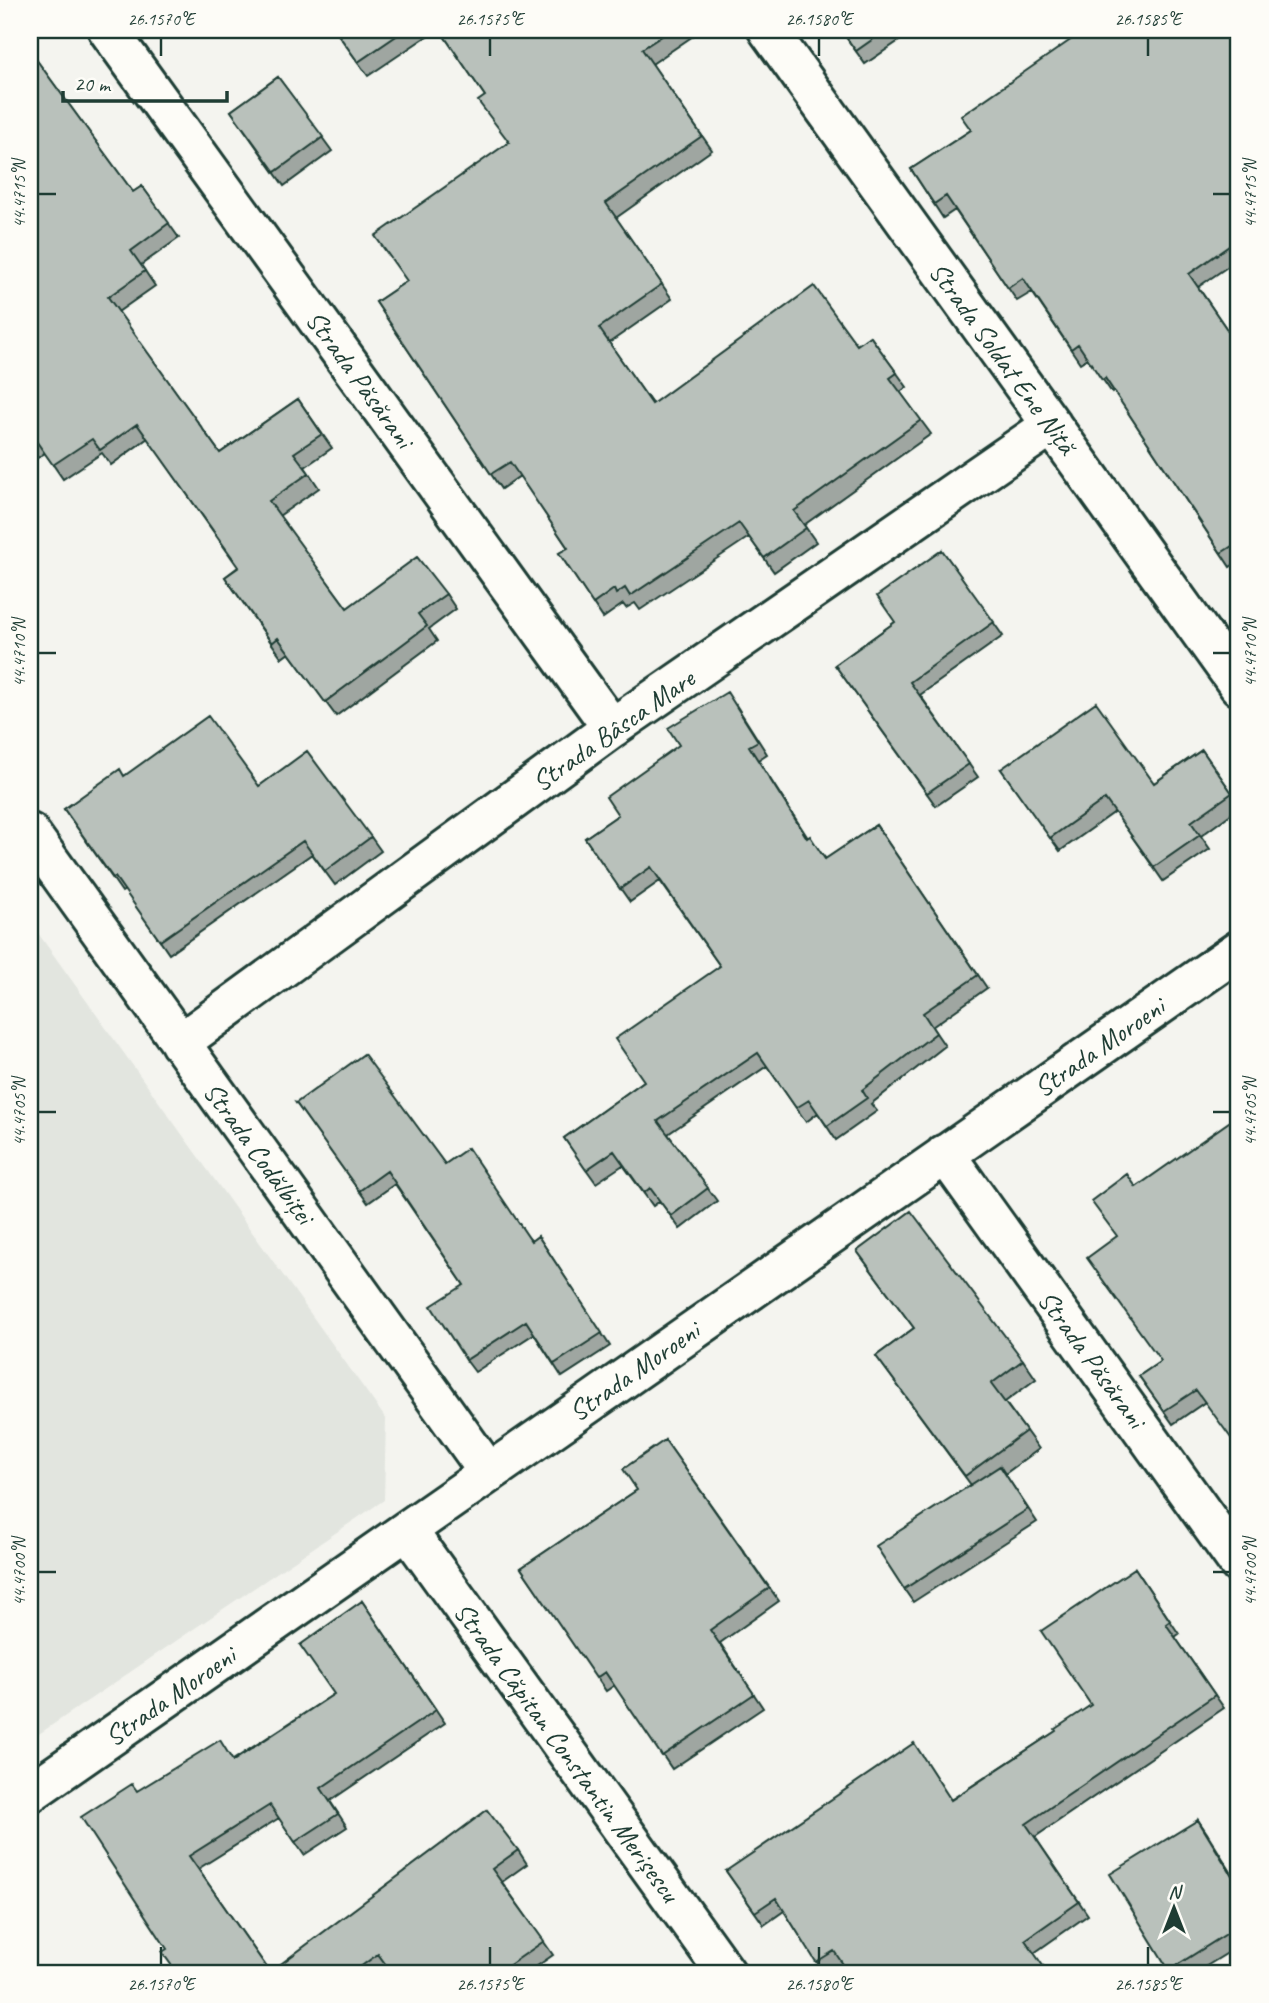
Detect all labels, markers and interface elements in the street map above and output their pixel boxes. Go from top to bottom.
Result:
text: 26.1570°E [128,8,197,30]
text: 26.1575°E [457,8,526,30]
text: 26.1580°E [786,8,855,30]
text: 26.1585°E [1115,8,1184,30]
scale bar [63,60,228,104]
text: 20 m [74,71,112,97]
text: 44.4715°N [8,157,30,228]
text: 44.4715°N [1239,157,1261,228]
street label: Strada Soldat Ene Niță [922,255,1086,463]
street label: Strada Păsărani [298,303,424,458]
text: 44.4710°N [8,616,30,687]
text: 44.4710°N [1239,616,1261,687]
street label: Strada Bâsca Mare [525,660,703,799]
street label: Strada Moroeni [1027,987,1174,1105]
text: 44.4705°N [8,1075,30,1146]
street label: Strada Codălbiței [196,1075,324,1234]
text: 44.4705°N [1239,1075,1261,1146]
street label: Strada Păsărani [1030,1283,1156,1438]
street label: Strada Moroeni [562,1311,709,1429]
text: 44.4700°N [8,1535,30,1606]
text: 44.4700°N [1239,1535,1261,1606]
street label: Strada Căpitan Constantin Merișescu [446,1595,689,1910]
street label: Strada Moroeni [98,1636,245,1754]
north arrow [1140,1874,1210,1944]
text: N [1168,1880,1183,1904]
text: 26.1570°E [128,1973,197,1995]
text: 26.1575°E [457,1973,526,1995]
text: 26.1580°E [786,1973,855,1995]
text: 26.1585°E [1115,1973,1184,1995]

